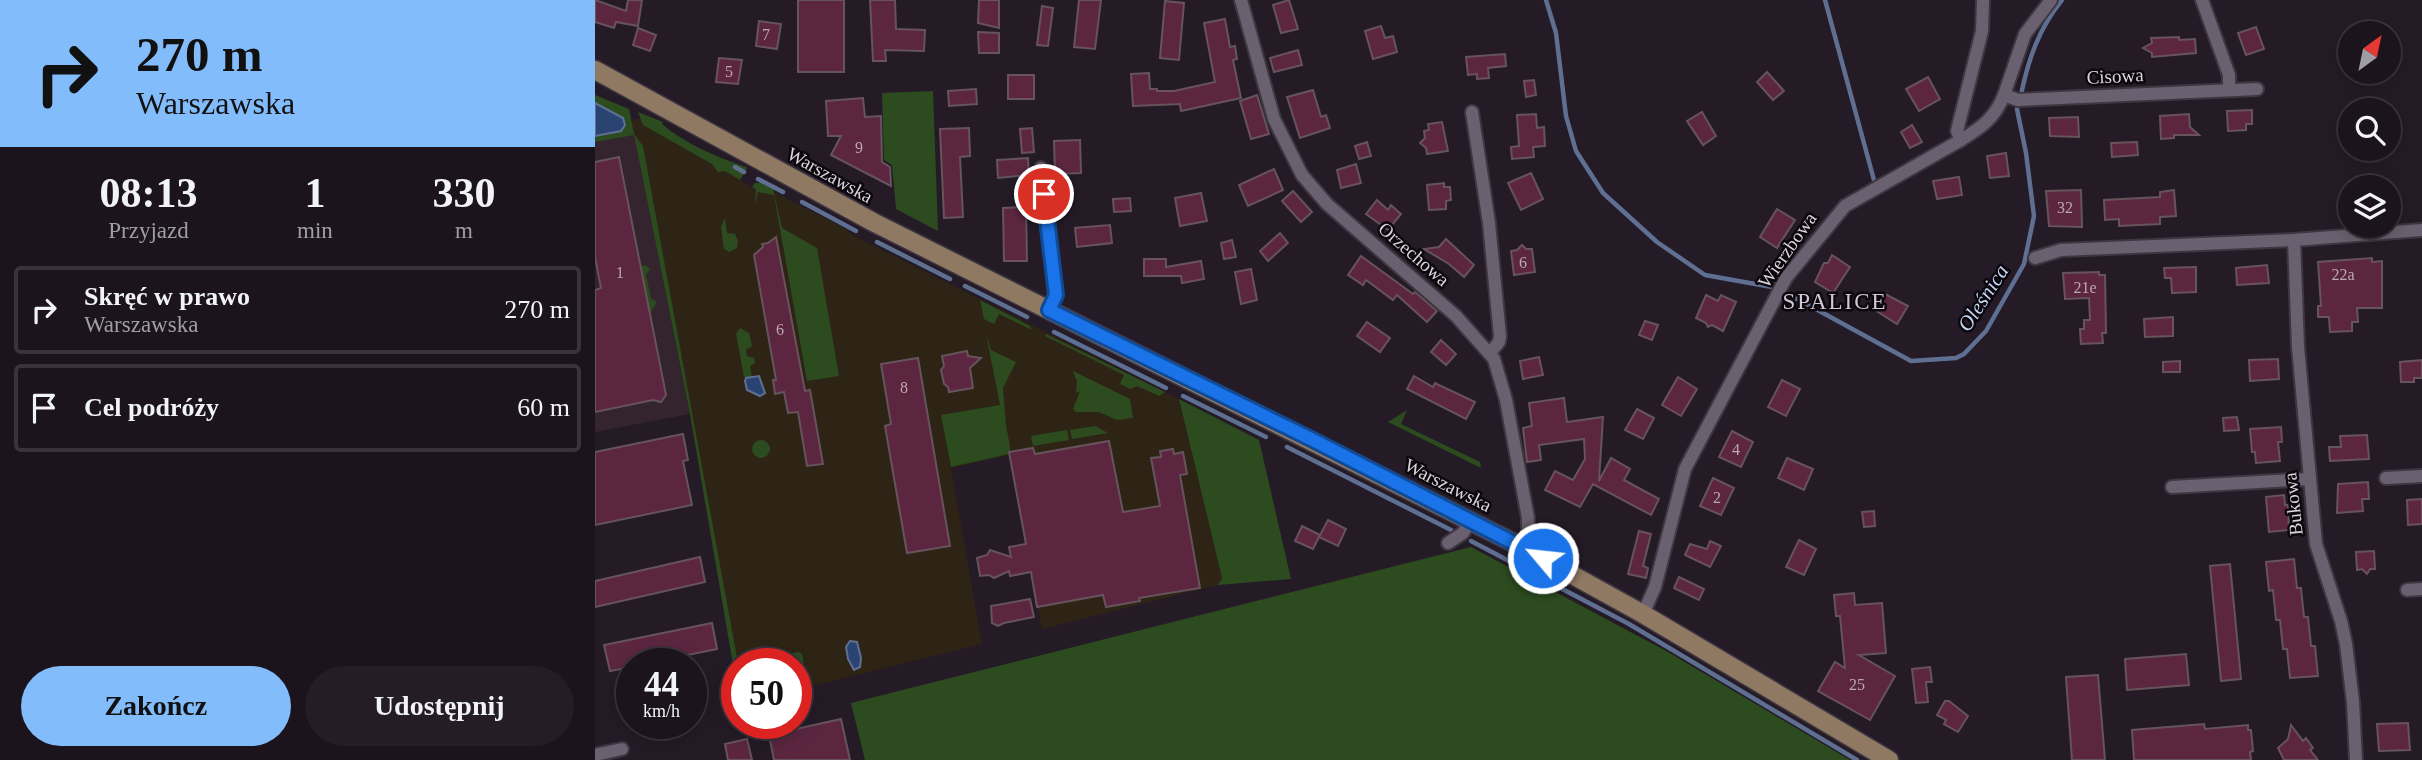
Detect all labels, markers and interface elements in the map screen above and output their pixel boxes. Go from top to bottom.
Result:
north arrow [2338,21,2401,84]
map controls [2338,21,2401,238]
house number: 7 [762,26,770,43]
text: 270 m [136,27,263,82]
icon: right [21,28,112,119]
house number: 5 [725,63,733,80]
street label: Cisowa [2086,64,2145,88]
text: Warszawska [136,85,295,121]
button: search [2338,98,2401,161]
house number: 9 [855,139,863,156]
street label: Warszawska [784,143,877,207]
pin [1014,164,1074,224]
text: 08:13 [100,170,198,216]
text: 1 [304,170,325,216]
text: 330 [432,170,495,216]
icon: arrive [1025,175,1063,213]
button: layers [2338,175,2401,238]
house number: 32 [2057,199,2073,216]
street label: Wierzbowa [1754,208,1821,292]
text: Przyjazd [108,218,189,243]
text: min [297,218,333,243]
text: m [455,218,473,243]
street label: Orzechowa [1374,218,1454,291]
house number: 6 [1519,254,1527,271]
water label: Oleśnica [1953,260,2013,336]
house number: 1 [616,264,624,281]
house number: 22a [2331,266,2355,283]
house number: 21e [2073,279,2097,296]
text: Skręć w prawo [84,282,250,311]
district label: SPALICE [1782,289,1888,314]
icon: right [25,291,63,329]
text: 270 m [504,295,570,324]
text: Warszawska [84,312,198,337]
house number: 6 [776,321,784,338]
house number: 8 [900,379,908,396]
icon: arrive [25,389,63,427]
text: Cel podróży [84,393,219,422]
text: 60 m [517,393,570,422]
house number: 4 [1732,441,1740,458]
street label: Warszawska [1401,454,1495,516]
street label: Bukowa [2279,471,2307,537]
house number: 2 [1713,489,1721,506]
position arrow [1506,521,1580,595]
speed limit sign: 50 [721,648,812,739]
text: 44 [644,665,679,704]
button: Zakończ [21,666,291,746]
button: Udostępnij [305,666,574,746]
house number: 25 [1849,676,1865,693]
text: km/h [643,701,680,721]

